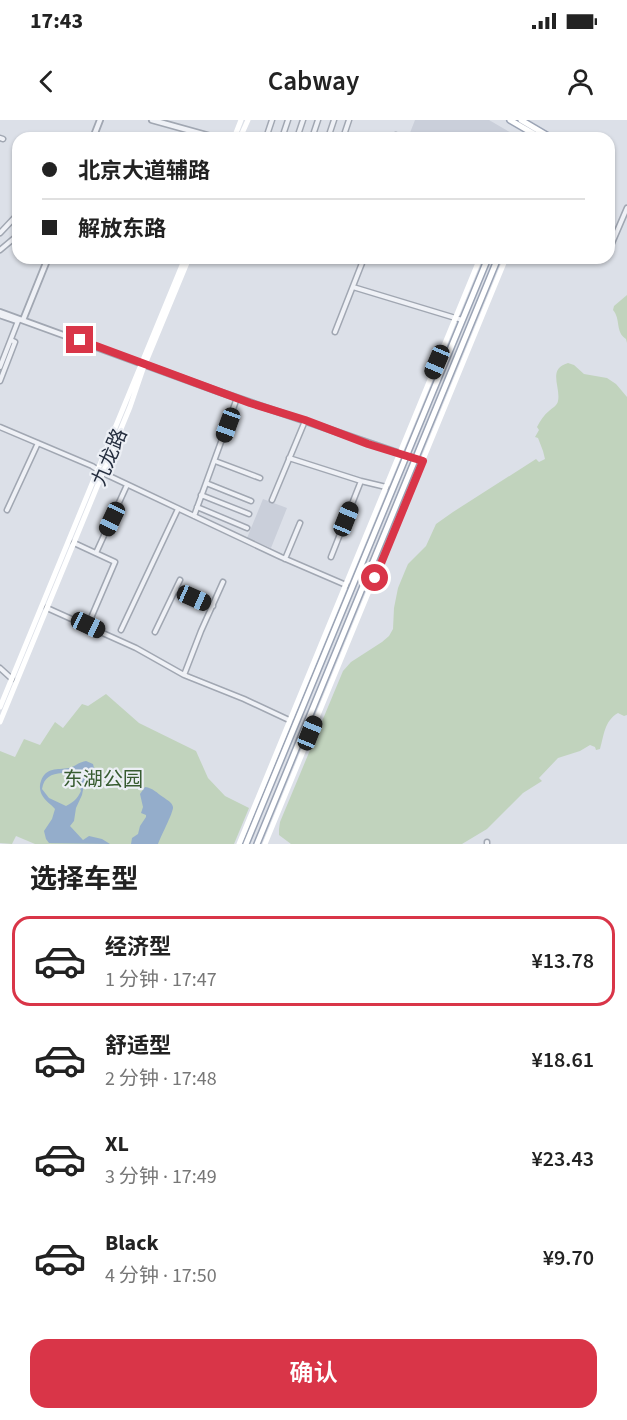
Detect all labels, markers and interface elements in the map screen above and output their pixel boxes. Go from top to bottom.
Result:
text: 17:43 [30,5,83,37]
text: Cabway [268,62,359,101]
icon: back [30,65,63,98]
icon: person [564,65,597,98]
text: 北京大道辅路 [78,155,210,187]
text: 解放东路 [78,213,166,245]
route end [66,326,93,353]
car [422,342,452,382]
car [213,405,243,445]
street label: 九龙路 [85,424,135,490]
car [96,499,128,539]
car [331,499,361,539]
route start [361,564,388,591]
car [174,582,214,614]
car [68,609,108,641]
car [295,713,325,753]
park label: 东湖公园 [63,766,143,794]
text: 选择车型 [30,860,138,899]
text: 经济型 [105,931,171,963]
icon: car [33,934,87,988]
text: ¥13.78 [532,945,594,977]
text: 1 分钟 · 17:47 [105,966,217,994]
text: 舒适型 [105,1030,171,1062]
icon: car [33,1033,87,1087]
text: ¥18.61 [532,1044,594,1076]
text: 2 分钟 · 17:48 [105,1065,217,1093]
text: XL [105,1128,129,1160]
icon: car [33,1132,87,1186]
text: ¥23.43 [532,1143,594,1175]
text: 3 分钟 · 17:49 [105,1163,217,1191]
text: Black [105,1227,159,1259]
icon: car [33,1231,87,1285]
text: ¥9.70 [543,1242,594,1274]
text: 4 分钟 · 17:50 [105,1262,217,1290]
button: 确认 [30,1339,597,1408]

